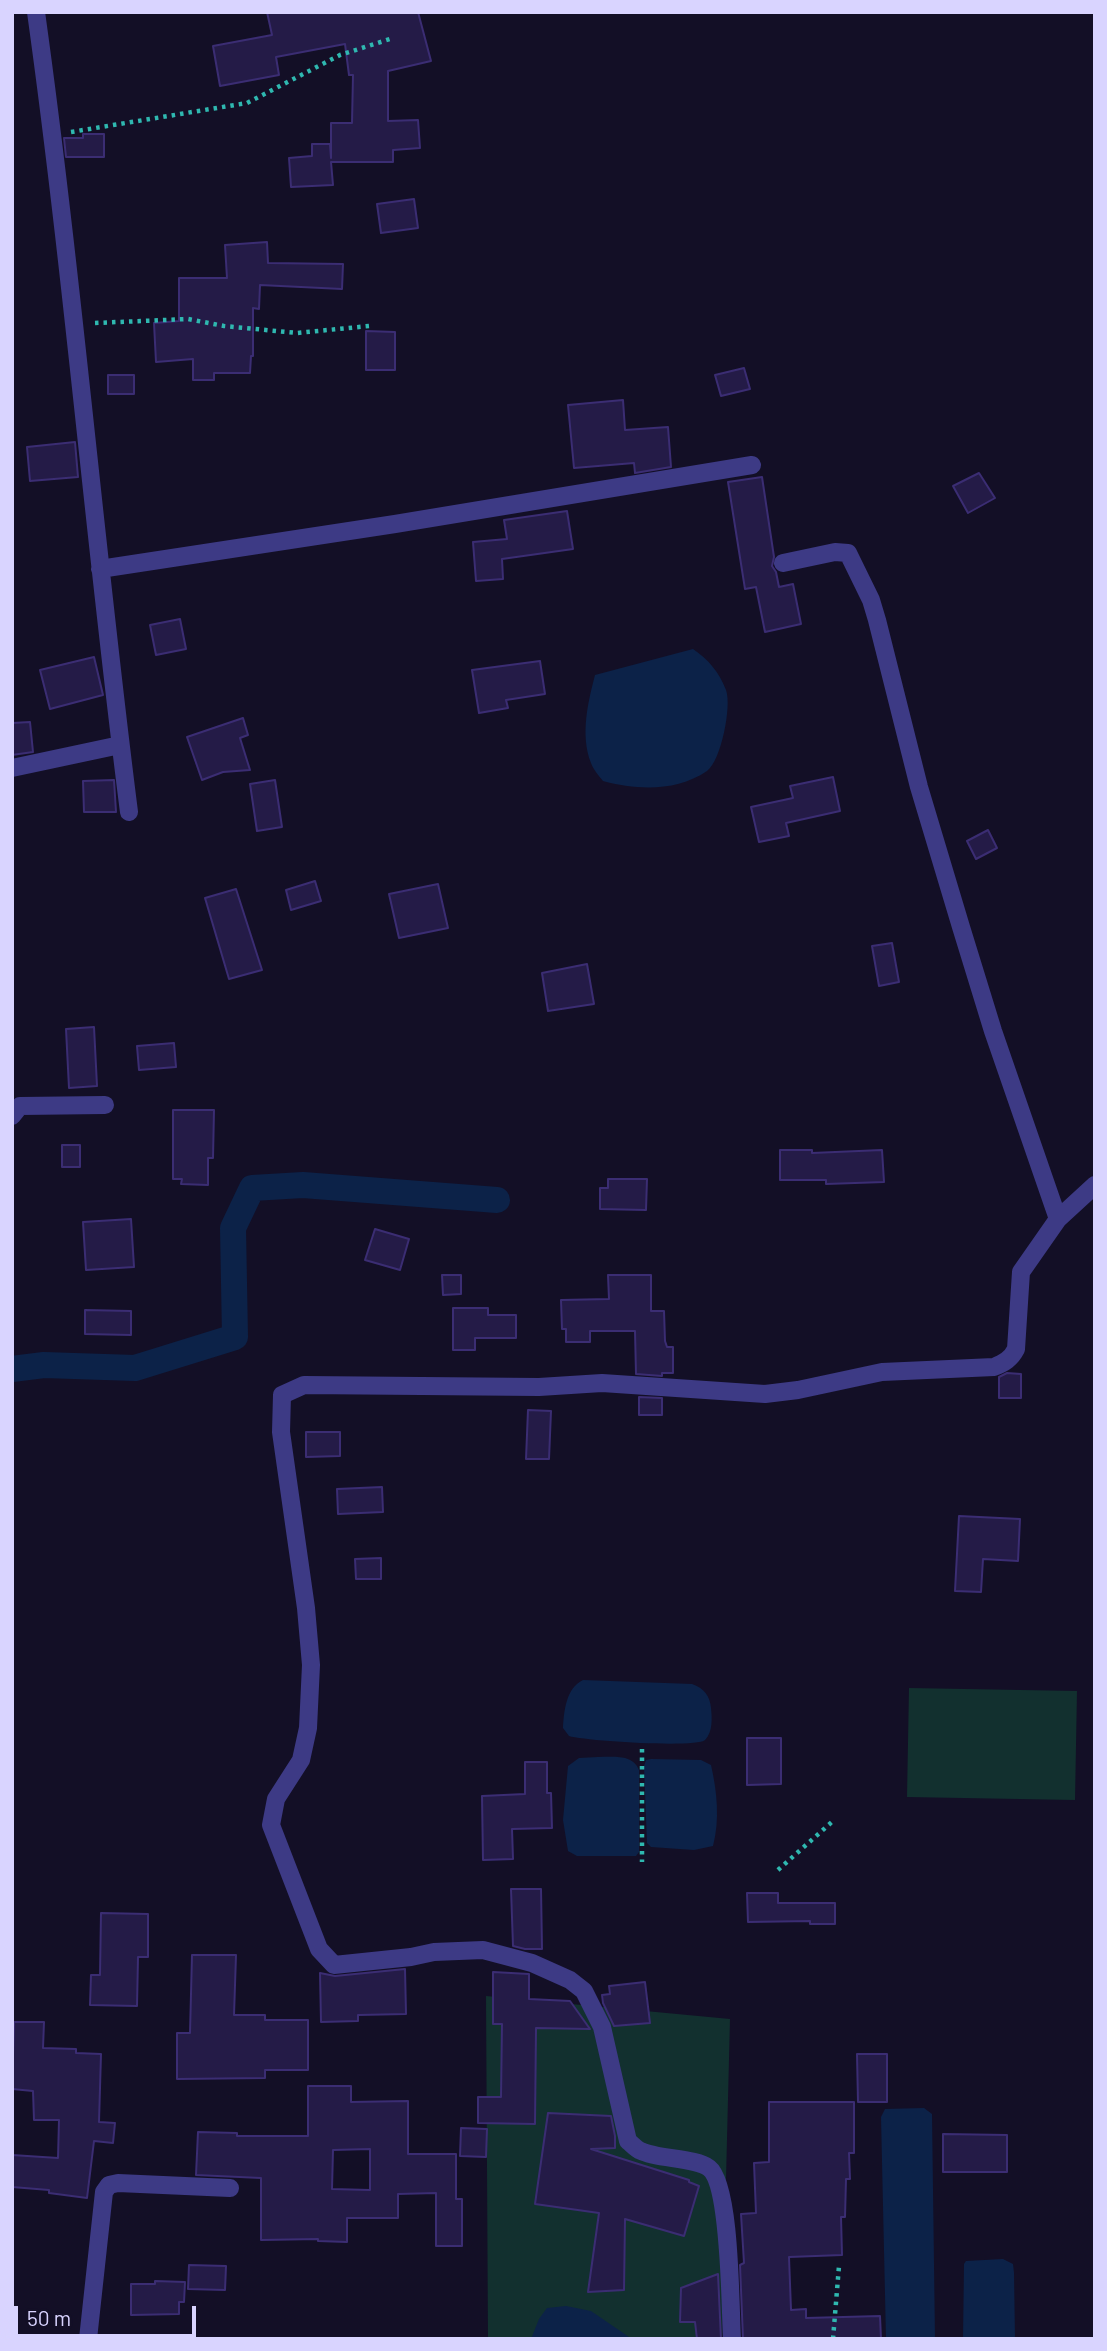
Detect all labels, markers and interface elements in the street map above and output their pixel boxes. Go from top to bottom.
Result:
scale bar [18,2292,200,2336]
text: 50 m [27,2305,71,2330]

